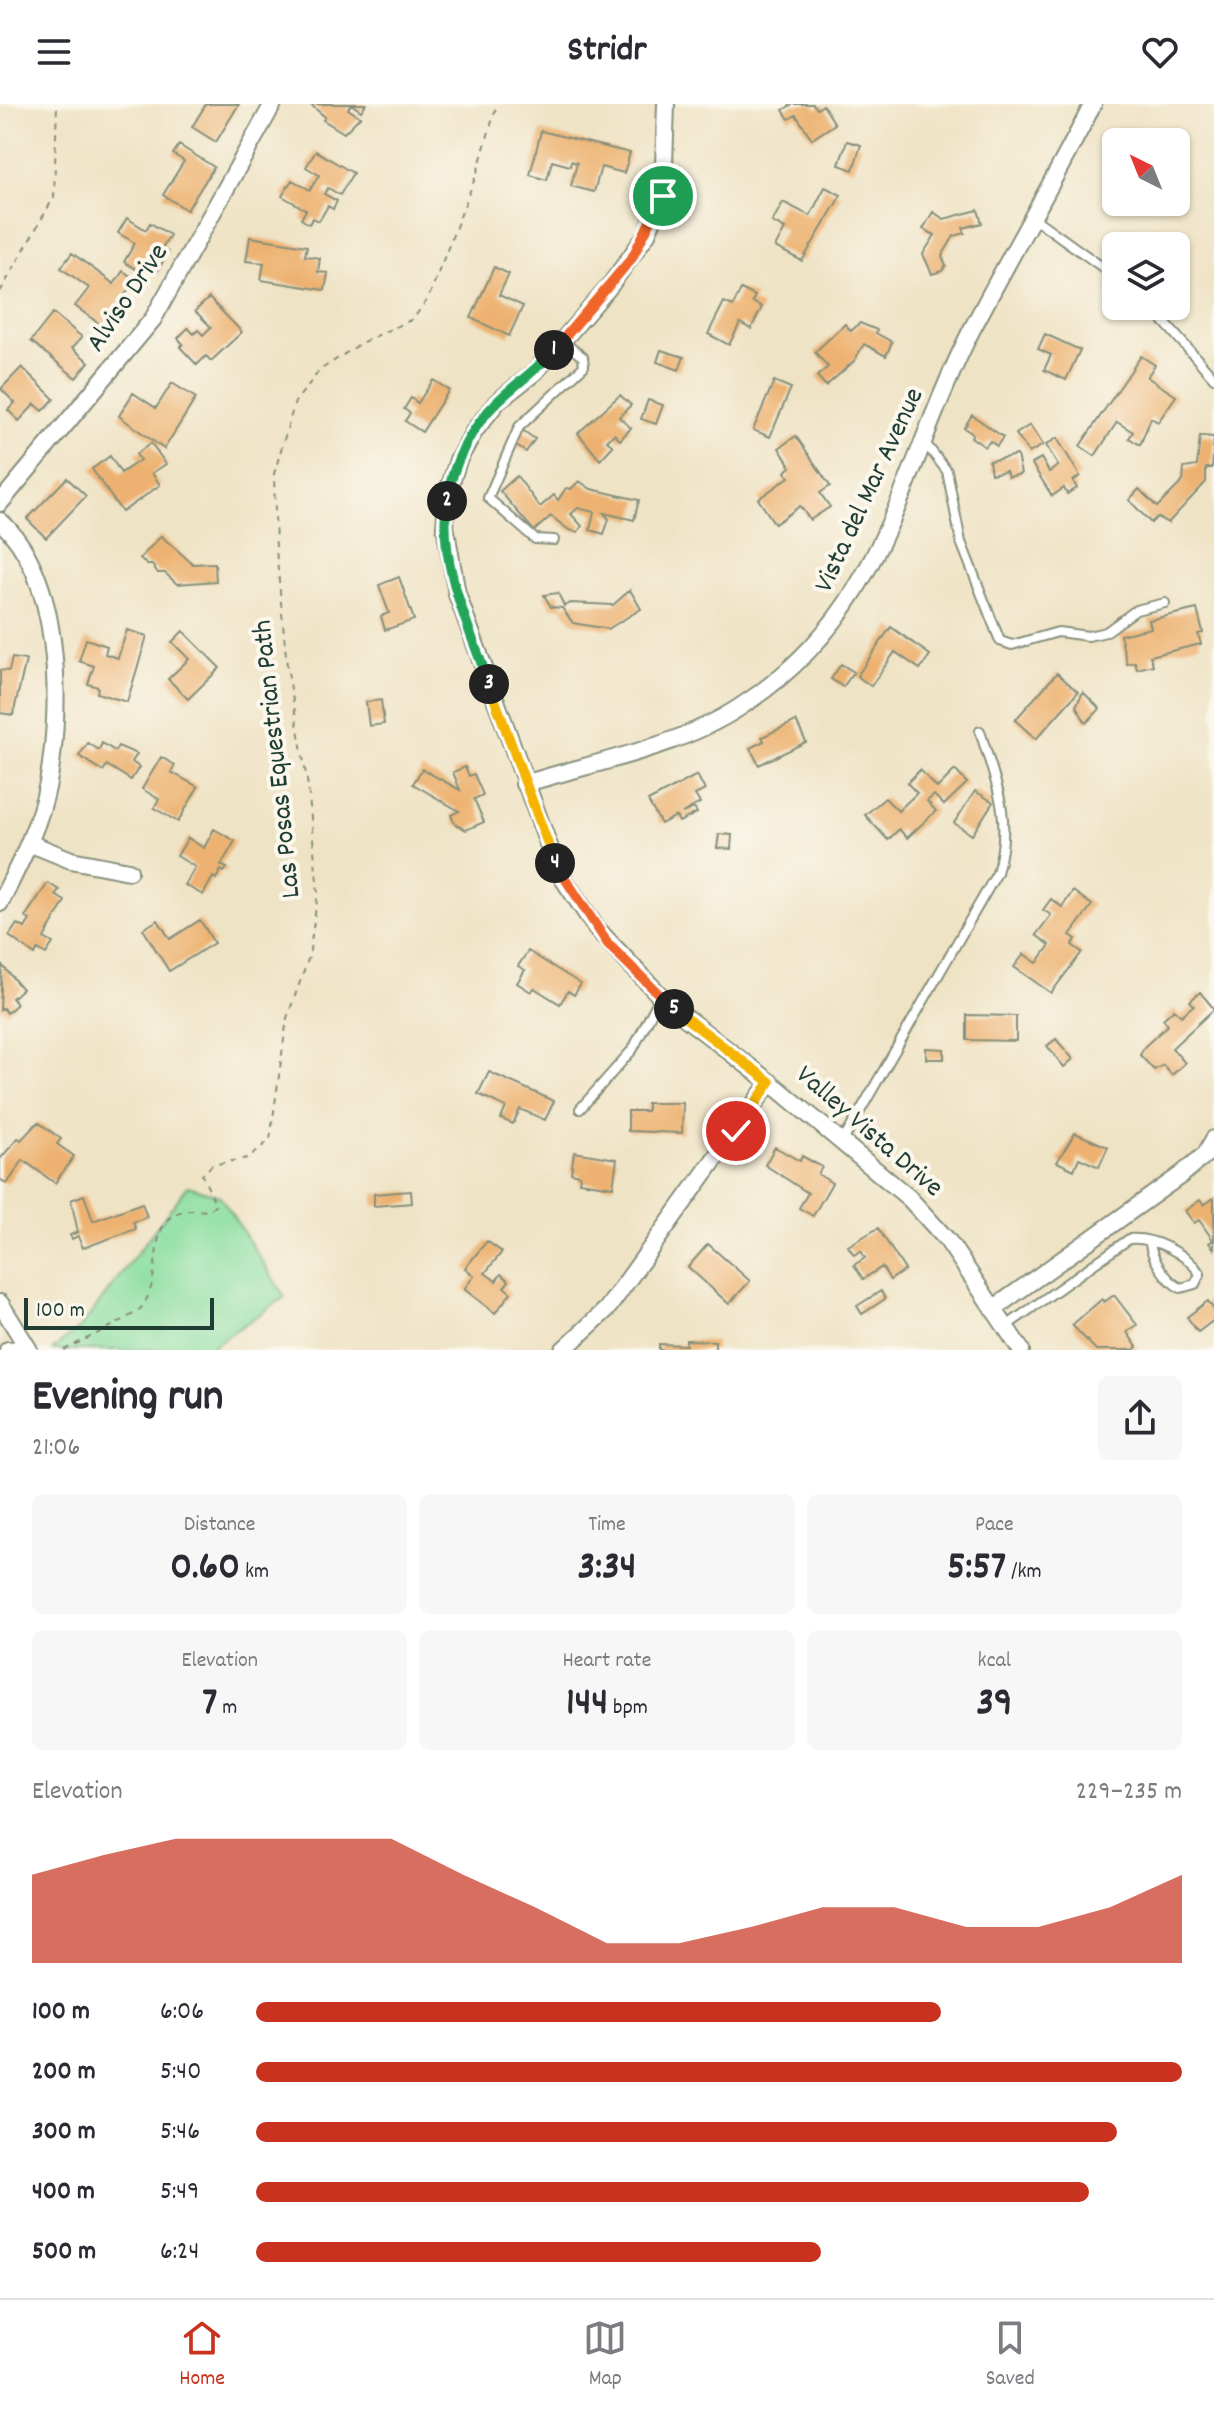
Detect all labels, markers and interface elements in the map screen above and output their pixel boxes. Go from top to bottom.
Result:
text: Stridr [567,26,647,78]
icon: menu [32,30,76,74]
icon: heart [1138,30,1182,74]
north arrow [1102,128,1190,216]
map controls [1102,128,1190,320]
pin [629,162,697,230]
icon: arrive [641,174,685,218]
button: layers [1102,232,1190,320]
street label: Alviso Drive [78,237,180,361]
pin: 1 [534,330,574,370]
text: 1 [552,334,556,365]
street label: Vista del Mar Avenue [806,382,936,600]
pin: 2 [427,481,467,521]
text: 2 [442,485,452,516]
street label: Las Posas Equestrian Path [244,618,314,900]
pin: 3 [469,664,509,704]
text: 3 [484,668,494,699]
pin: 4 [535,843,575,883]
text: 4 [550,847,560,878]
pin: 5 [654,989,694,1029]
text: 5 [669,993,679,1024]
street label: Valley Vista Drive [785,1057,951,1209]
pin [702,1097,770,1165]
icon: check [714,1109,758,1153]
scale bar [24,1294,214,1330]
text: 100 m [36,1296,85,1327]
text: Evening run [32,1368,223,1431]
button: share [1098,1376,1182,1460]
text: 21:06 [32,1430,80,1467]
text: Distance [184,1510,256,1541]
text: Time [588,1510,626,1541]
text: Pace [975,1510,1014,1541]
text: 0.60 [170,1541,240,1598]
text: 3:34 [578,1541,636,1598]
text: 5:57 [947,1541,1006,1598]
text: km [240,1557,269,1588]
text: /km [1006,1557,1042,1588]
text: Elevation [181,1646,258,1677]
text: Heart rate [563,1646,651,1677]
text: kcal [978,1646,1011,1677]
text: 7 [202,1677,217,1734]
text: 144 [566,1677,608,1734]
text: 39 [976,1677,1012,1734]
text: m [217,1693,237,1724]
text: bpm [608,1693,648,1724]
text: Elevation [32,1774,122,1811]
text: 229–235 m [1076,1774,1182,1811]
text: 100 m [32,1994,90,2031]
text: 6:06 [160,1994,204,2031]
text: 200 m [32,2054,96,2091]
text: 5:40 [160,2054,201,2091]
text: 300 m [32,2114,96,2151]
text: 5:46 [160,2114,200,2151]
text: 400 m [32,2174,95,2211]
text: 5:49 [160,2174,199,2211]
text: 500 m [32,2234,96,2271]
text: 6:24 [160,2234,199,2271]
tab: Home [179,2316,225,2395]
tab: Map [583,2316,627,2395]
tab: Saved [986,2316,1035,2395]

